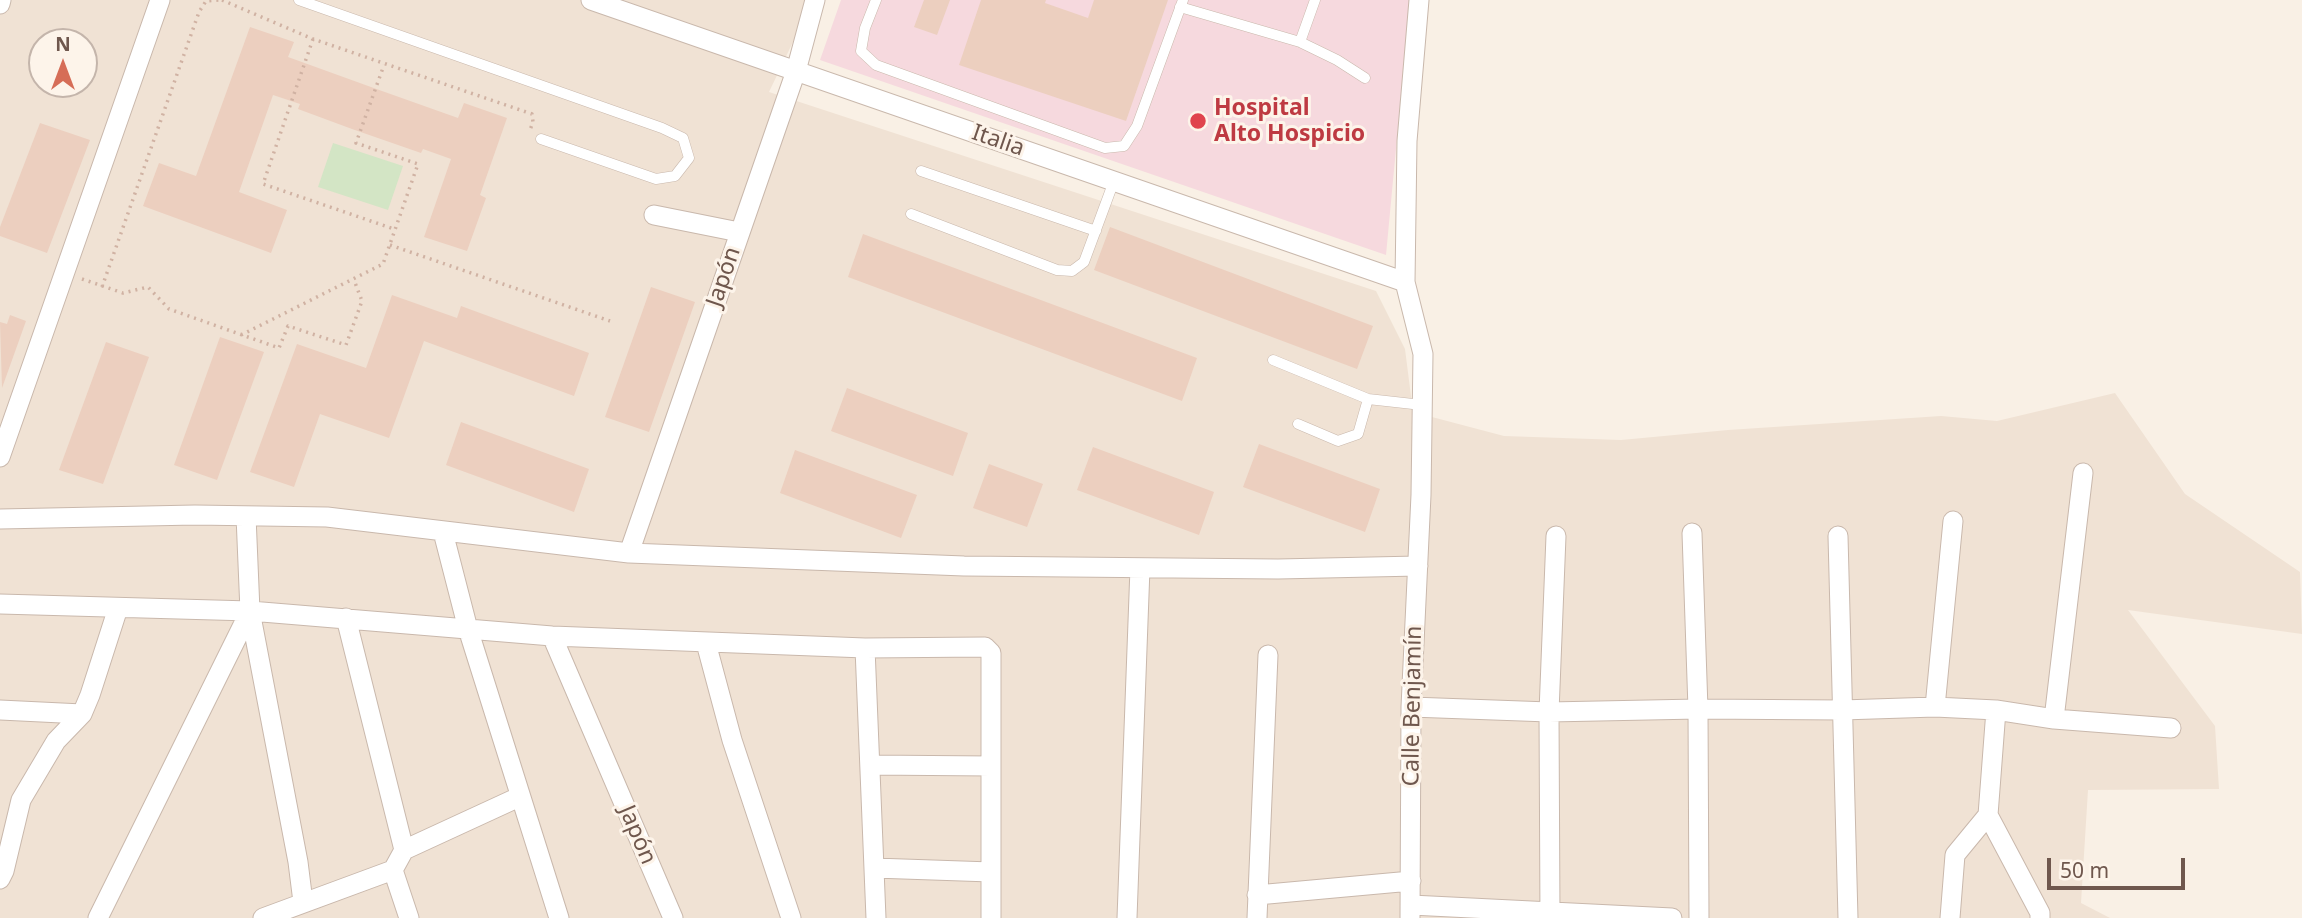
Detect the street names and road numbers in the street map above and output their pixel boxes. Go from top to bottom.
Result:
street label: Italia [968,119,1028,163]
street label: Japón [701,243,747,311]
street label: Calle Benjamín [1398,625,1428,787]
street label: Japón [612,801,662,869]

